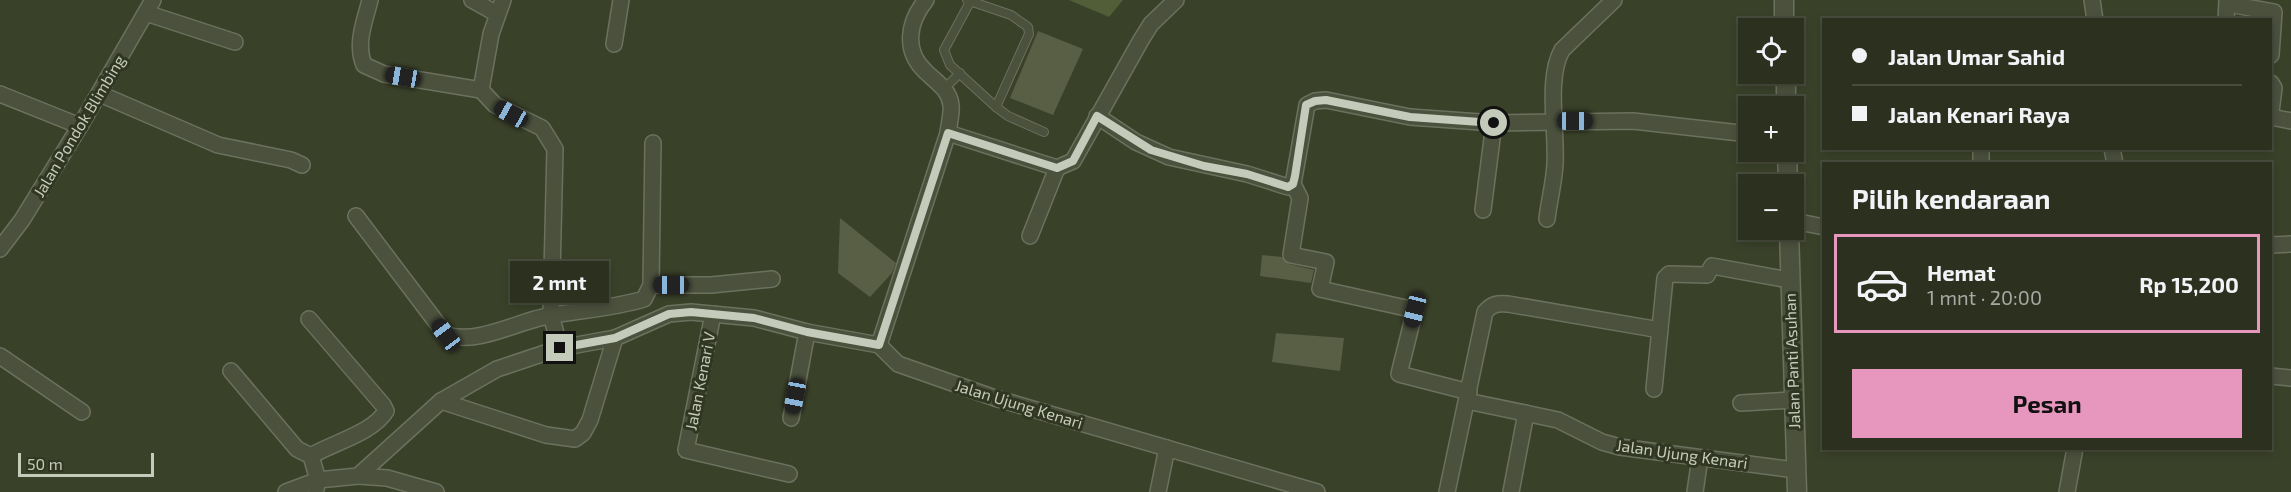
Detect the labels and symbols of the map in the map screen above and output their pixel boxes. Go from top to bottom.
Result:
street label: Jalan Pondok Blimbing [29,51,128,200]
car [384,65,422,89]
car [491,97,531,131]
route start [1480,109,1507,136]
car [1557,112,1593,130]
callout: 2 mnt [510,261,610,303]
car [653,276,689,294]
car [1402,290,1428,330]
street label: Jalan Panti Asuhan [1780,293,1803,429]
car [428,315,464,355]
street label: Jalan Kenari V [681,330,718,432]
route end [546,334,573,361]
street label: Jalan Ujung Kenari [953,375,1085,433]
car [783,377,807,415]
street label: Jalan Ujung Kenari [1615,435,1749,473]
scale bar [18,450,154,478]

